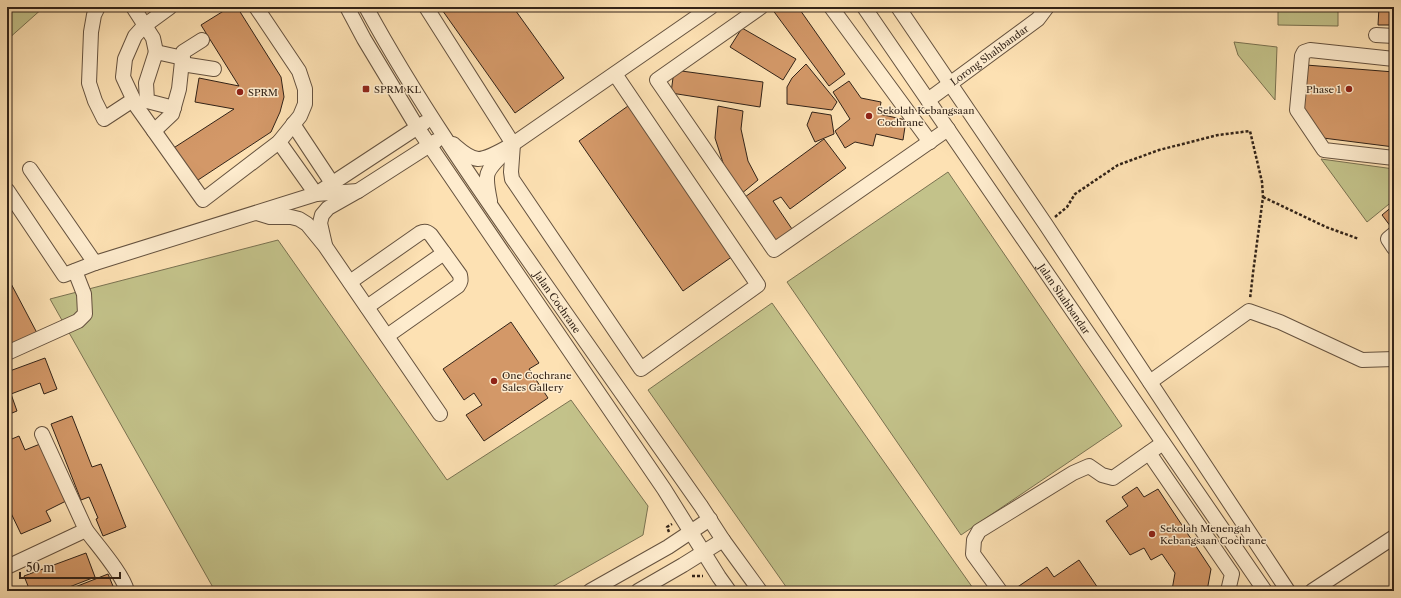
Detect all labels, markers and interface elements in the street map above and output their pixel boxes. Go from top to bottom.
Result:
street label: Lorong Shahbandar [947,21,1032,88]
place label: SPRM KL [374,83,421,96]
place label: Phase 1 [1306,83,1342,96]
marker: SPRM KL [361,84,371,94]
marker: Phase 1 [1344,84,1354,94]
place label: SPRM [248,86,278,99]
marker: SPRM [235,87,245,97]
place label: Sekolah Kebangsaan Cochrane [877,104,975,129]
marker: Sekolah Kebangsaan Cochrane [864,111,874,121]
street label: Jalan Shahbandar [1034,259,1094,337]
street label: Jalan Cochrane [530,267,584,336]
place label: One Cochrane Sales Gallery [502,369,572,394]
marker: One Cochrane Sales Gallery [489,376,499,386]
place label: Sekolah Menengah Kebangsaan Cochrane [1160,522,1267,547]
marker: Sekolah Menengah Kebangsaan Cochrane [1147,529,1157,539]
scale bar [20,554,120,580]
text: 50 m [26,560,55,575]

